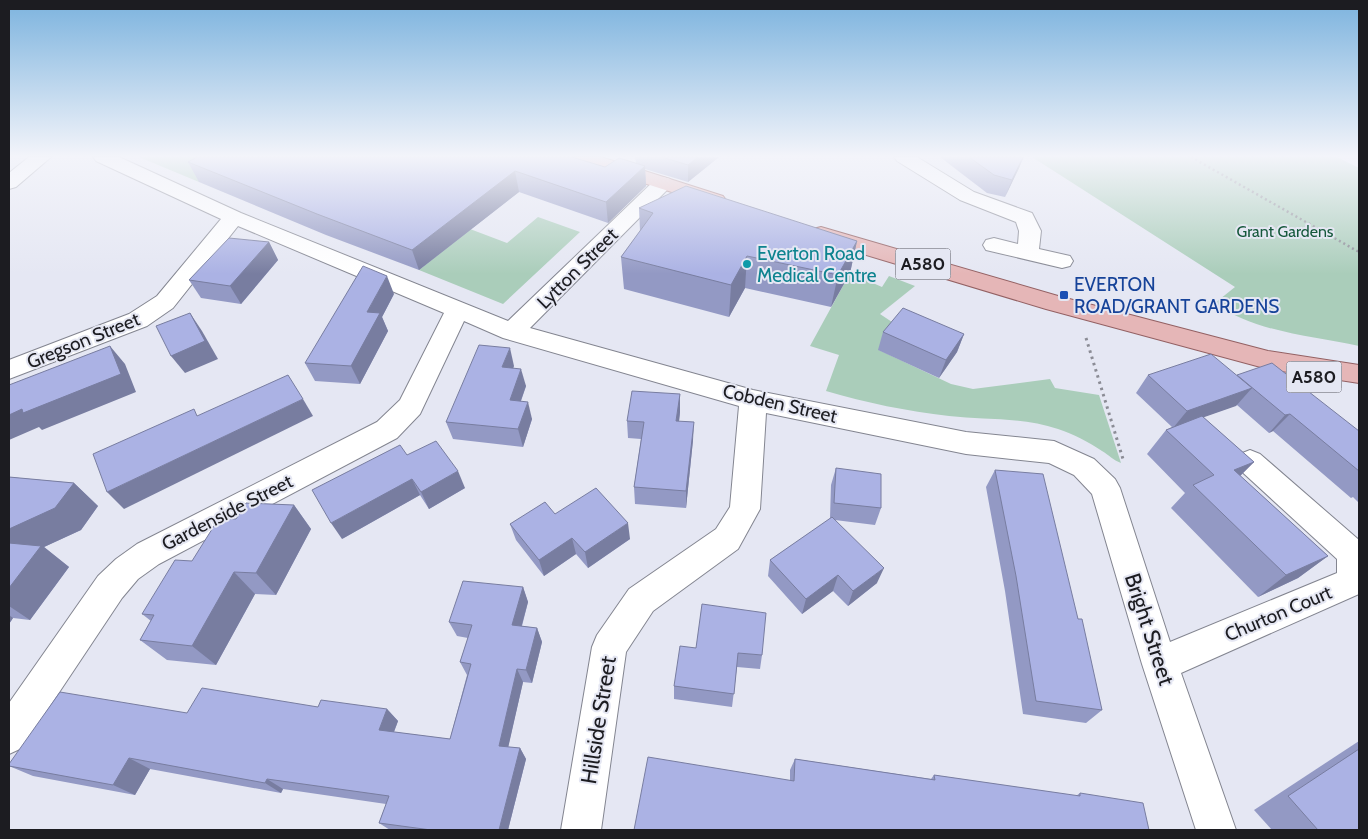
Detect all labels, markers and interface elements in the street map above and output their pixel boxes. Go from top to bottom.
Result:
park label: Grant Gardens [1236,222,1334,241]
street label: Lytton Street [532,223,623,313]
place label: Everton Road Medical Centre [757,242,877,287]
road number: A580 [896,248,950,280]
marker: Everton Road Medical Centre [741,258,753,270]
place label: EVERTON ROAD/GRANT GARDENS [1074,273,1279,318]
marker: EVERTON ROAD/GRANT GARDENS [1058,289,1070,301]
street label: Gregson Street [23,307,144,374]
road number: A580 [1286,362,1342,392]
street label: Cobden Street [721,379,840,428]
street label: Gardenside Street [158,469,297,555]
street label: Bright Street [1119,570,1181,689]
street label: Churton Court [1221,580,1336,646]
street label: Hillside Street [575,654,622,786]

